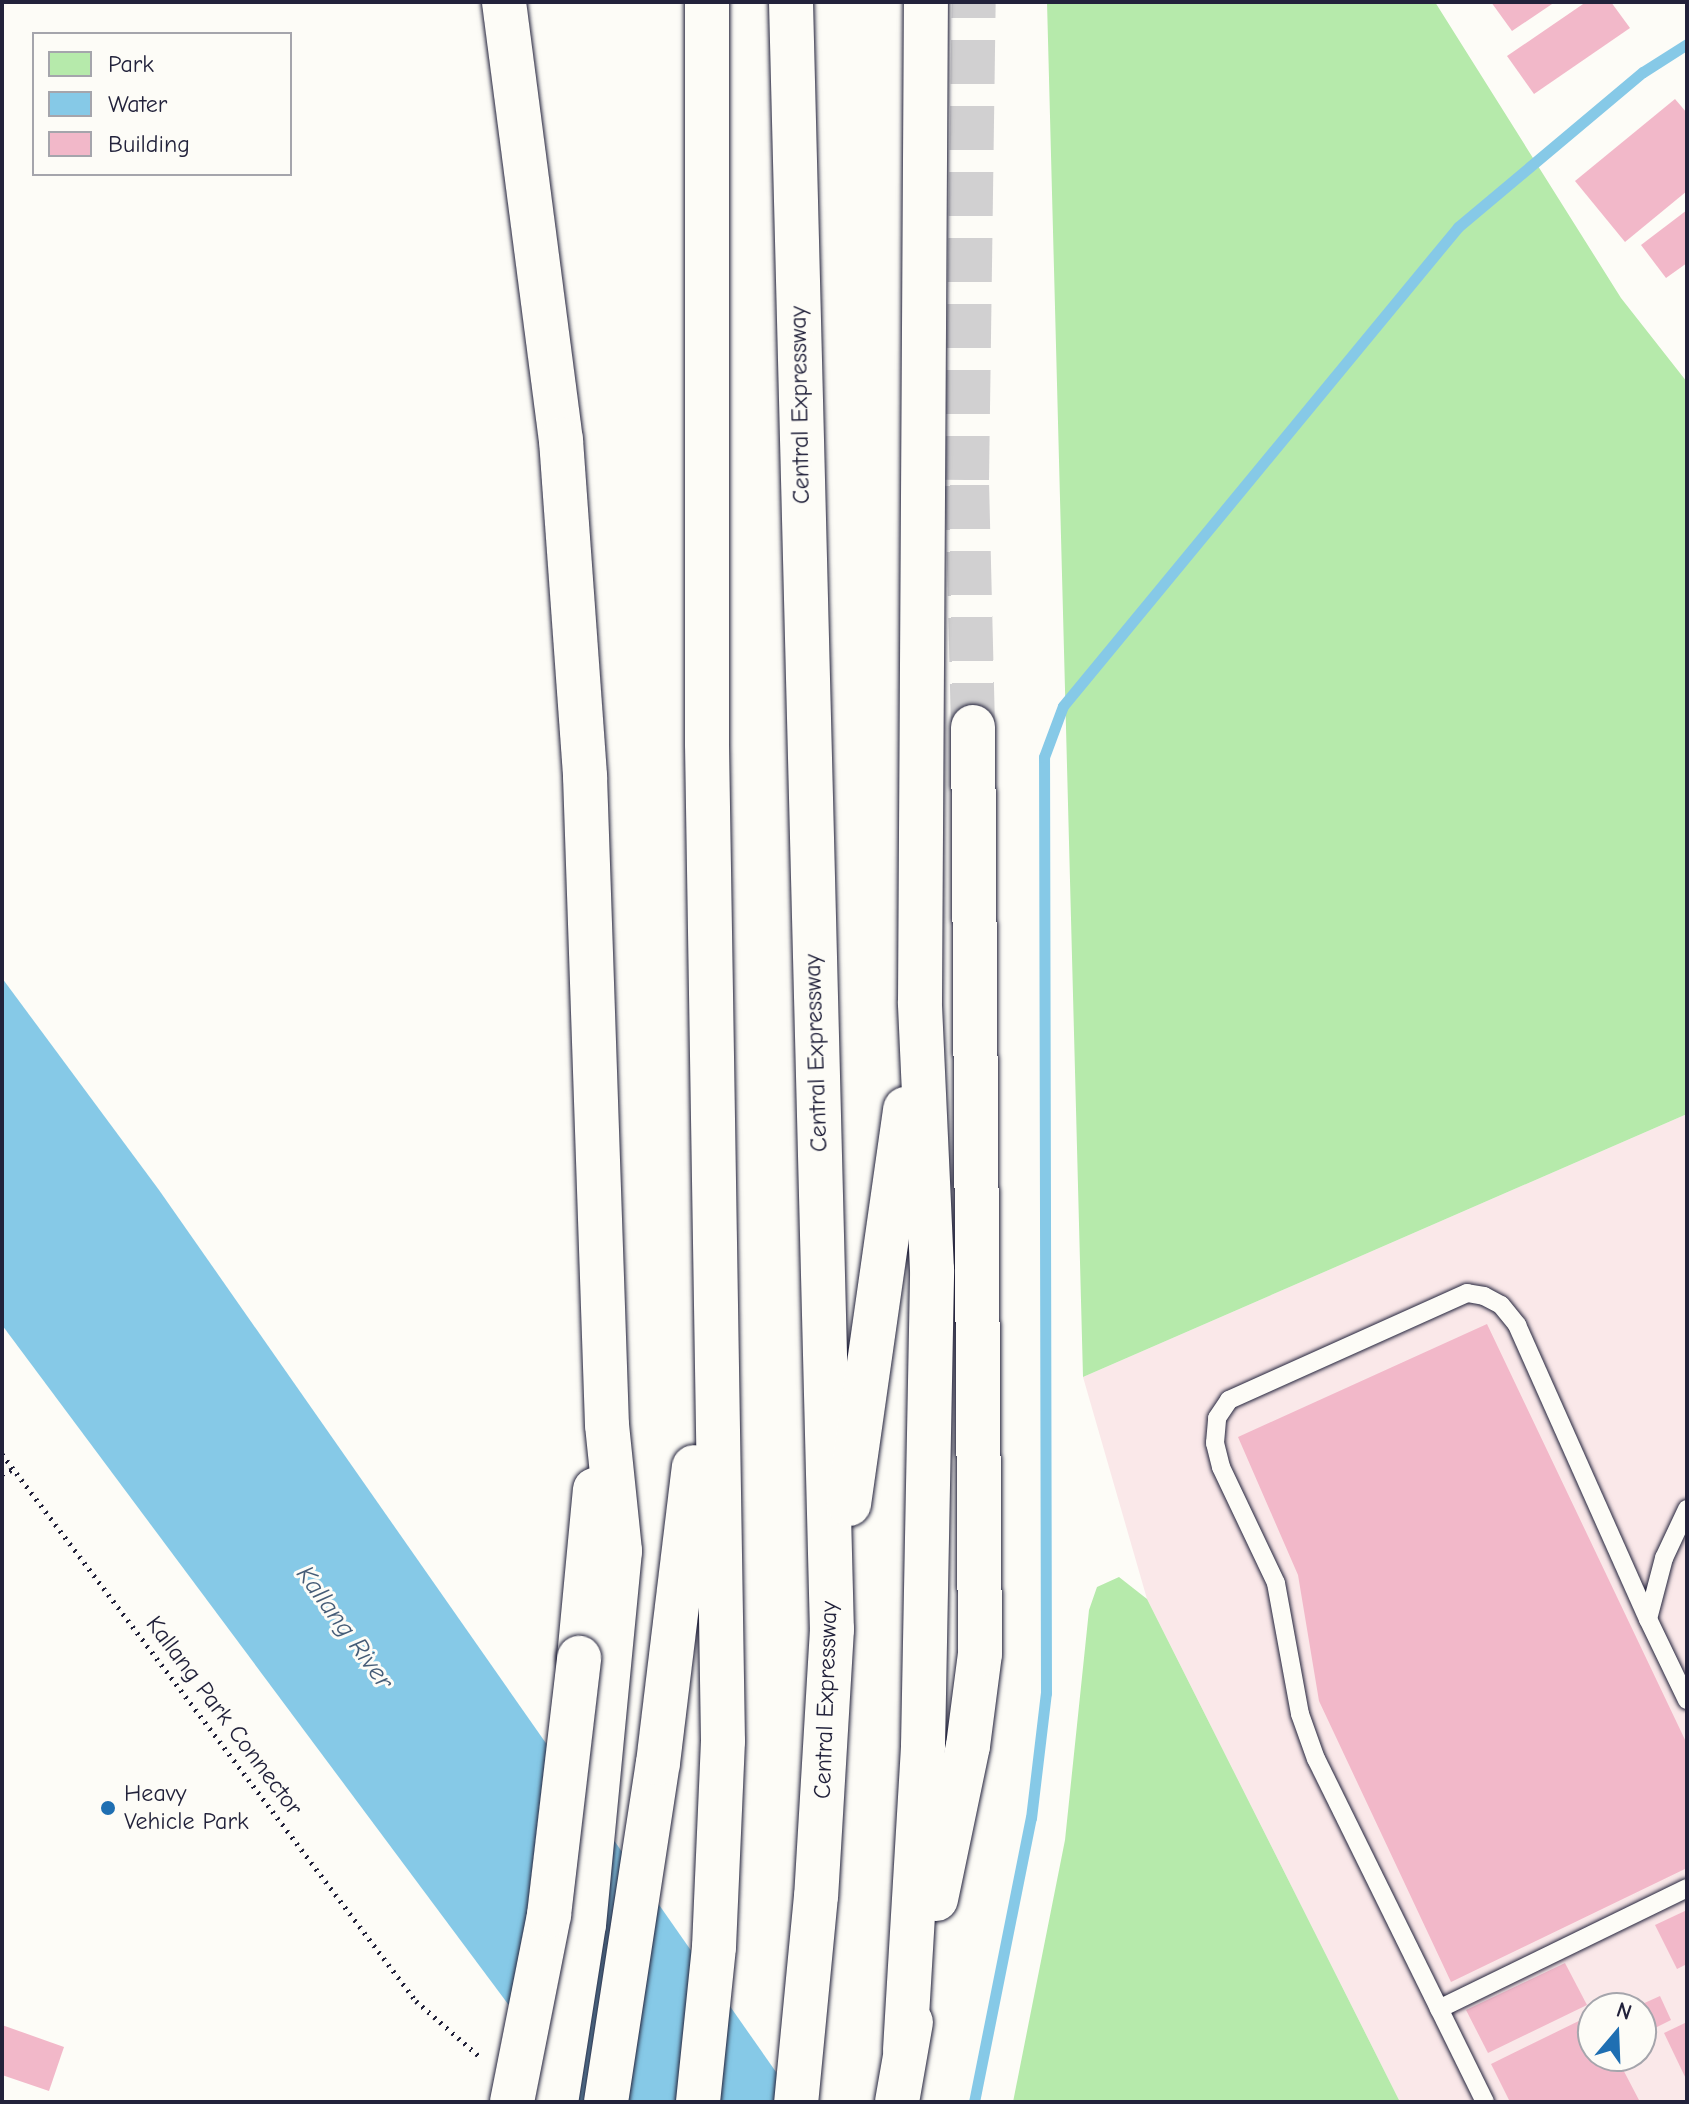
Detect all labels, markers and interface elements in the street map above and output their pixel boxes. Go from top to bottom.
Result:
legend [32,32,292,176]
text: Park [108,50,154,78]
text: Water [108,90,167,118]
text: Building [108,130,190,158]
street label: Central Expressway [784,306,816,504]
street label: Central Expressway [798,953,834,1153]
water label: Kallang River [289,1560,399,1696]
street label: Central Expressway [808,1600,844,1800]
street label: Kallang Park Connector [139,1610,309,1822]
place label: Heavy Vehicle Park [124,1780,249,1836]
marker: Heavy Vehicle Park [99,1799,117,1817]
north arrow [1577,1992,1657,2072]
text: N [1613,1997,1635,2026]

